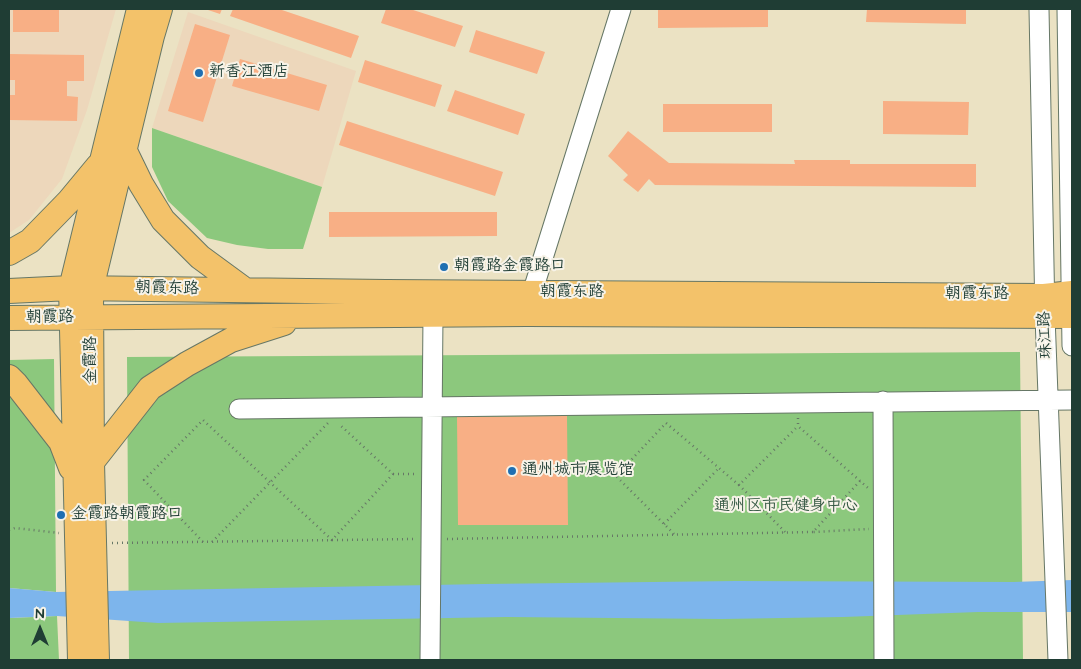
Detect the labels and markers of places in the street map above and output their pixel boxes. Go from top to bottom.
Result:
place label: 新香江酒店 [209,63,289,83]
marker: 新香江酒店 [193,67,205,79]
place label: 朝霞路金霞路口 [454,257,566,277]
marker: 朝霞路金霞路口 [438,261,450,273]
place label: 通州城市展览馆 [522,461,634,481]
marker: 通州城市展览馆 [506,465,518,477]
place label: 金霞路朝霞路口 [71,505,183,525]
marker: 金霞路朝霞路口 [55,509,67,521]

